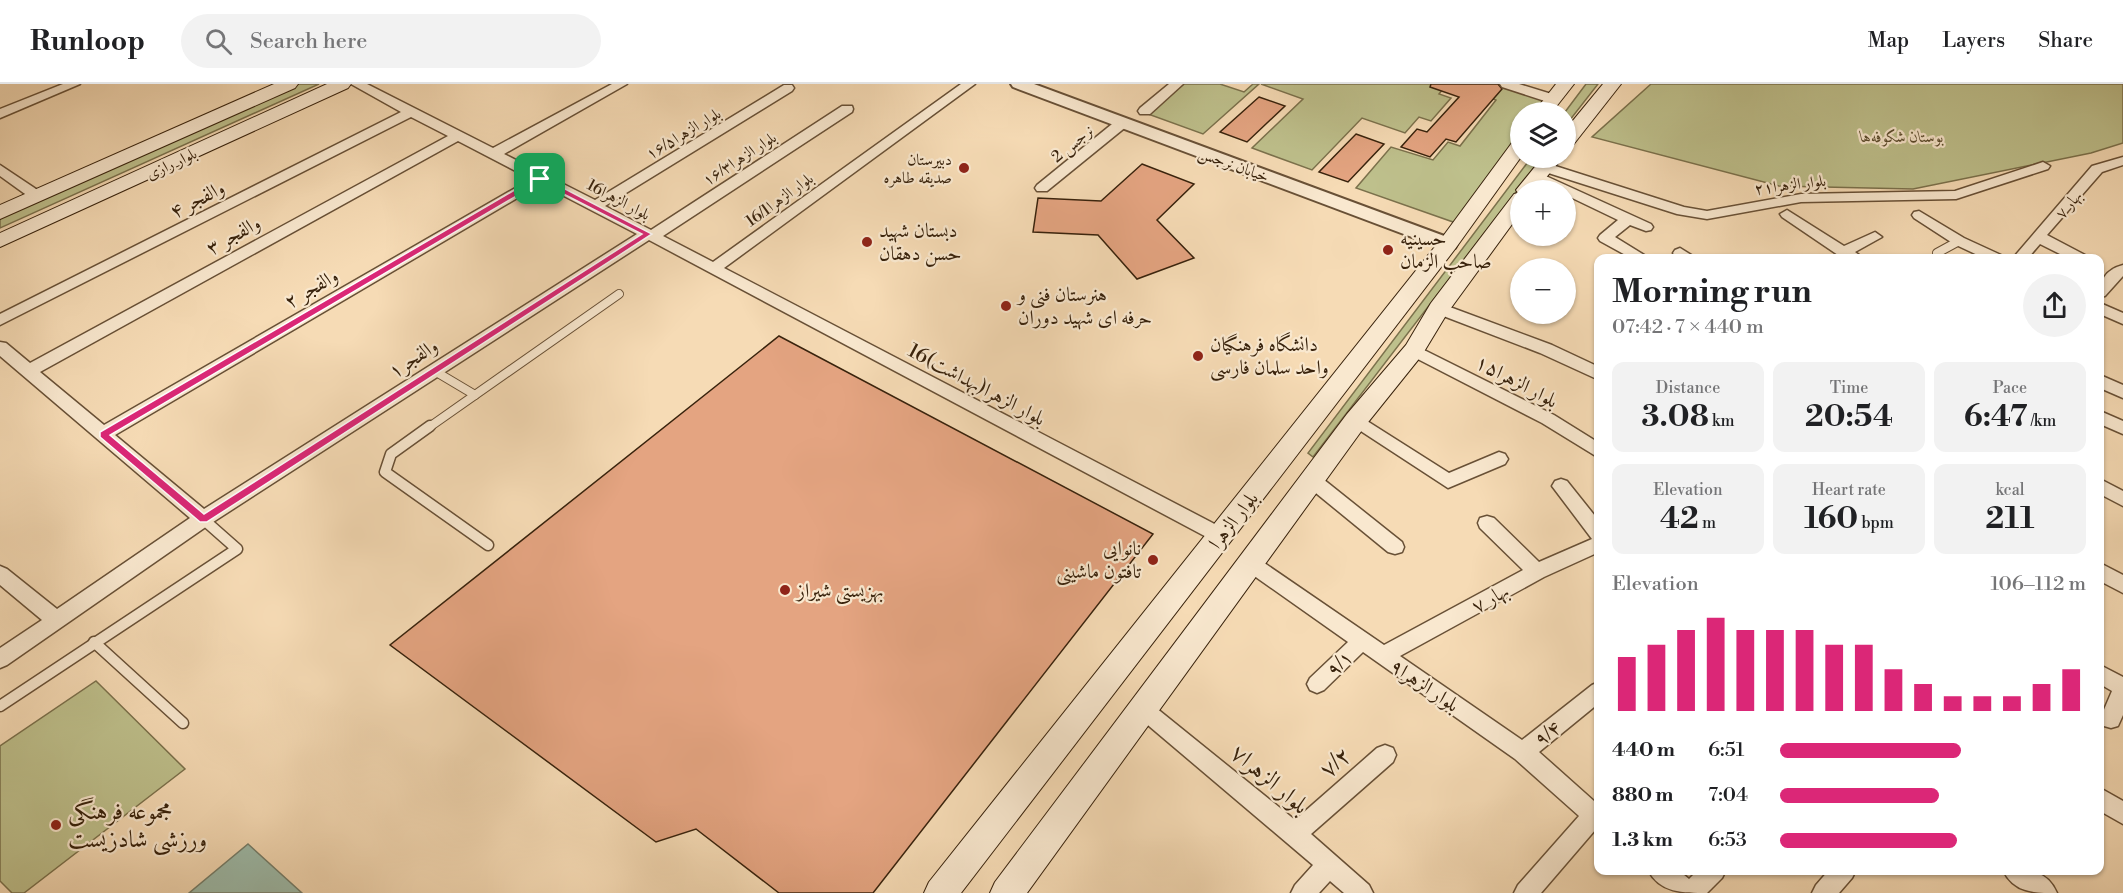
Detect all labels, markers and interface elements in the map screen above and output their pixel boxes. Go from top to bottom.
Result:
search box [181,14,601,68]
text: Runloop [30,24,145,59]
icon: search [202,25,235,58]
text: Search here [250,28,367,55]
text: Map [1868,28,1909,54]
text: Layers [1942,28,2005,54]
text: Share [2038,28,2093,54]
map controls [1510,102,1576,324]
button: layers [1510,102,1576,168]
street label: بلوار الزهرا۱۶/۵ [642,104,725,164]
street label: 2 نرجس [1047,121,1098,167]
park label: بوستان شکوفه‌ها [1858,127,1944,147]
street label: بلوار الزهرا۱۶/۳ [699,128,780,190]
street label: بلوار رازی [143,143,200,184]
street label: خیابان نرجس [1196,143,1272,187]
place label: دبیرستان صدیقه طاهره [883,150,952,188]
pin [514,153,565,204]
marker: دبیرستان صدیقه طاهره [957,161,971,175]
icon: arrive [523,162,556,195]
street label: بلوار الزهرا16/1 [742,168,817,231]
street label: بلوار الزهرا۲۱ [1753,171,1827,199]
street label: 16بلوار الزهرا [583,175,654,225]
street label: والفجر ۴ [166,176,229,225]
button: + [1510,180,1576,246]
street label: بهار ۷ [2051,186,2087,223]
street label: والفجر ۳ [202,211,265,261]
place label: دبستان شهید حسن دهقان [879,219,962,267]
place label: حسینیه صاحب الزمان [1400,227,1492,275]
marker: دبستان شهید حسن دهقان [860,235,874,249]
marker: حسینیه صاحب الزمان [1381,243,1395,257]
button: − [1510,258,1576,324]
street label: والفجر ۲ [280,264,343,315]
text: Morning run [1612,272,1812,313]
button: share [2023,274,2086,337]
place label: هنرستان فنی و حرفه ای شهید دوران [1016,283,1152,331]
marker: هنرستان فنی و حرفه ای شهید دوران [999,299,1013,313]
text: 07:42 · 7 × 440 m [1612,315,1764,340]
place label: دانشگاه فرهنگیان واحد سلمان فارسی [1210,331,1329,382]
street label: والفجر۱ [384,334,443,384]
street label: 16بلوار الزهرا(بهداشت) [903,339,1049,432]
marker: دانشگاه فرهنگیان واحد سلمان فارسی [1191,349,1205,363]
street label: بلوار الزهرا۱۵ [1471,350,1562,414]
text: Distance [1656,378,1720,398]
text: Time [1830,378,1868,398]
text: Pace [1993,378,2027,398]
text: 3.08 [1642,398,1709,436]
text: 20:54 [1805,398,1893,436]
text: 6:47 [1964,398,2027,436]
text: km [1709,411,1734,431]
text: /km [2027,411,2056,431]
text: Elevation [1653,480,1723,500]
text: Heart rate [1812,480,1886,500]
text: kcal [1995,480,2025,500]
street label: بلوار الزهرا [1204,487,1264,555]
text: 42 [1660,500,1699,538]
text: 160 [1804,500,1858,538]
text: 211 [1986,500,2034,538]
text: m [1699,513,1716,533]
text: bpm [1858,513,1894,533]
place label: نانوایی تافتون ماشینی [1056,537,1141,586]
marker: نانوایی تافتون ماشینی [1146,553,1160,567]
text: Elevation [1612,572,1699,597]
text: 106–112 m [1991,572,2086,597]
place label: بهزیستی شیراز [795,579,884,605]
street label: بهار ۷ [1468,579,1514,620]
marker: بهزیستی شیراز [778,583,792,597]
street label: ۹/۱ [1322,646,1359,683]
street label: بلوار الزهرا۹ [1385,654,1464,718]
street label: ۹/۴ [1530,716,1566,752]
street label: بلوار الزهرا۷ [1224,738,1315,821]
text: 440 m [1612,738,1675,763]
text: 6:51 [1708,738,1744,763]
street label: ۷/۲ [1313,741,1358,785]
text: 880 m [1612,783,1673,808]
text: 7:04 [1708,783,1748,808]
place label: مجموعه فرهنگی ورزشی شادزیست [68,797,207,856]
marker: مجموعه فرهنگی ورزشی شادزیست [49,818,63,832]
text: 1.3 km [1612,828,1673,853]
text: 6:53 [1708,828,1747,853]

